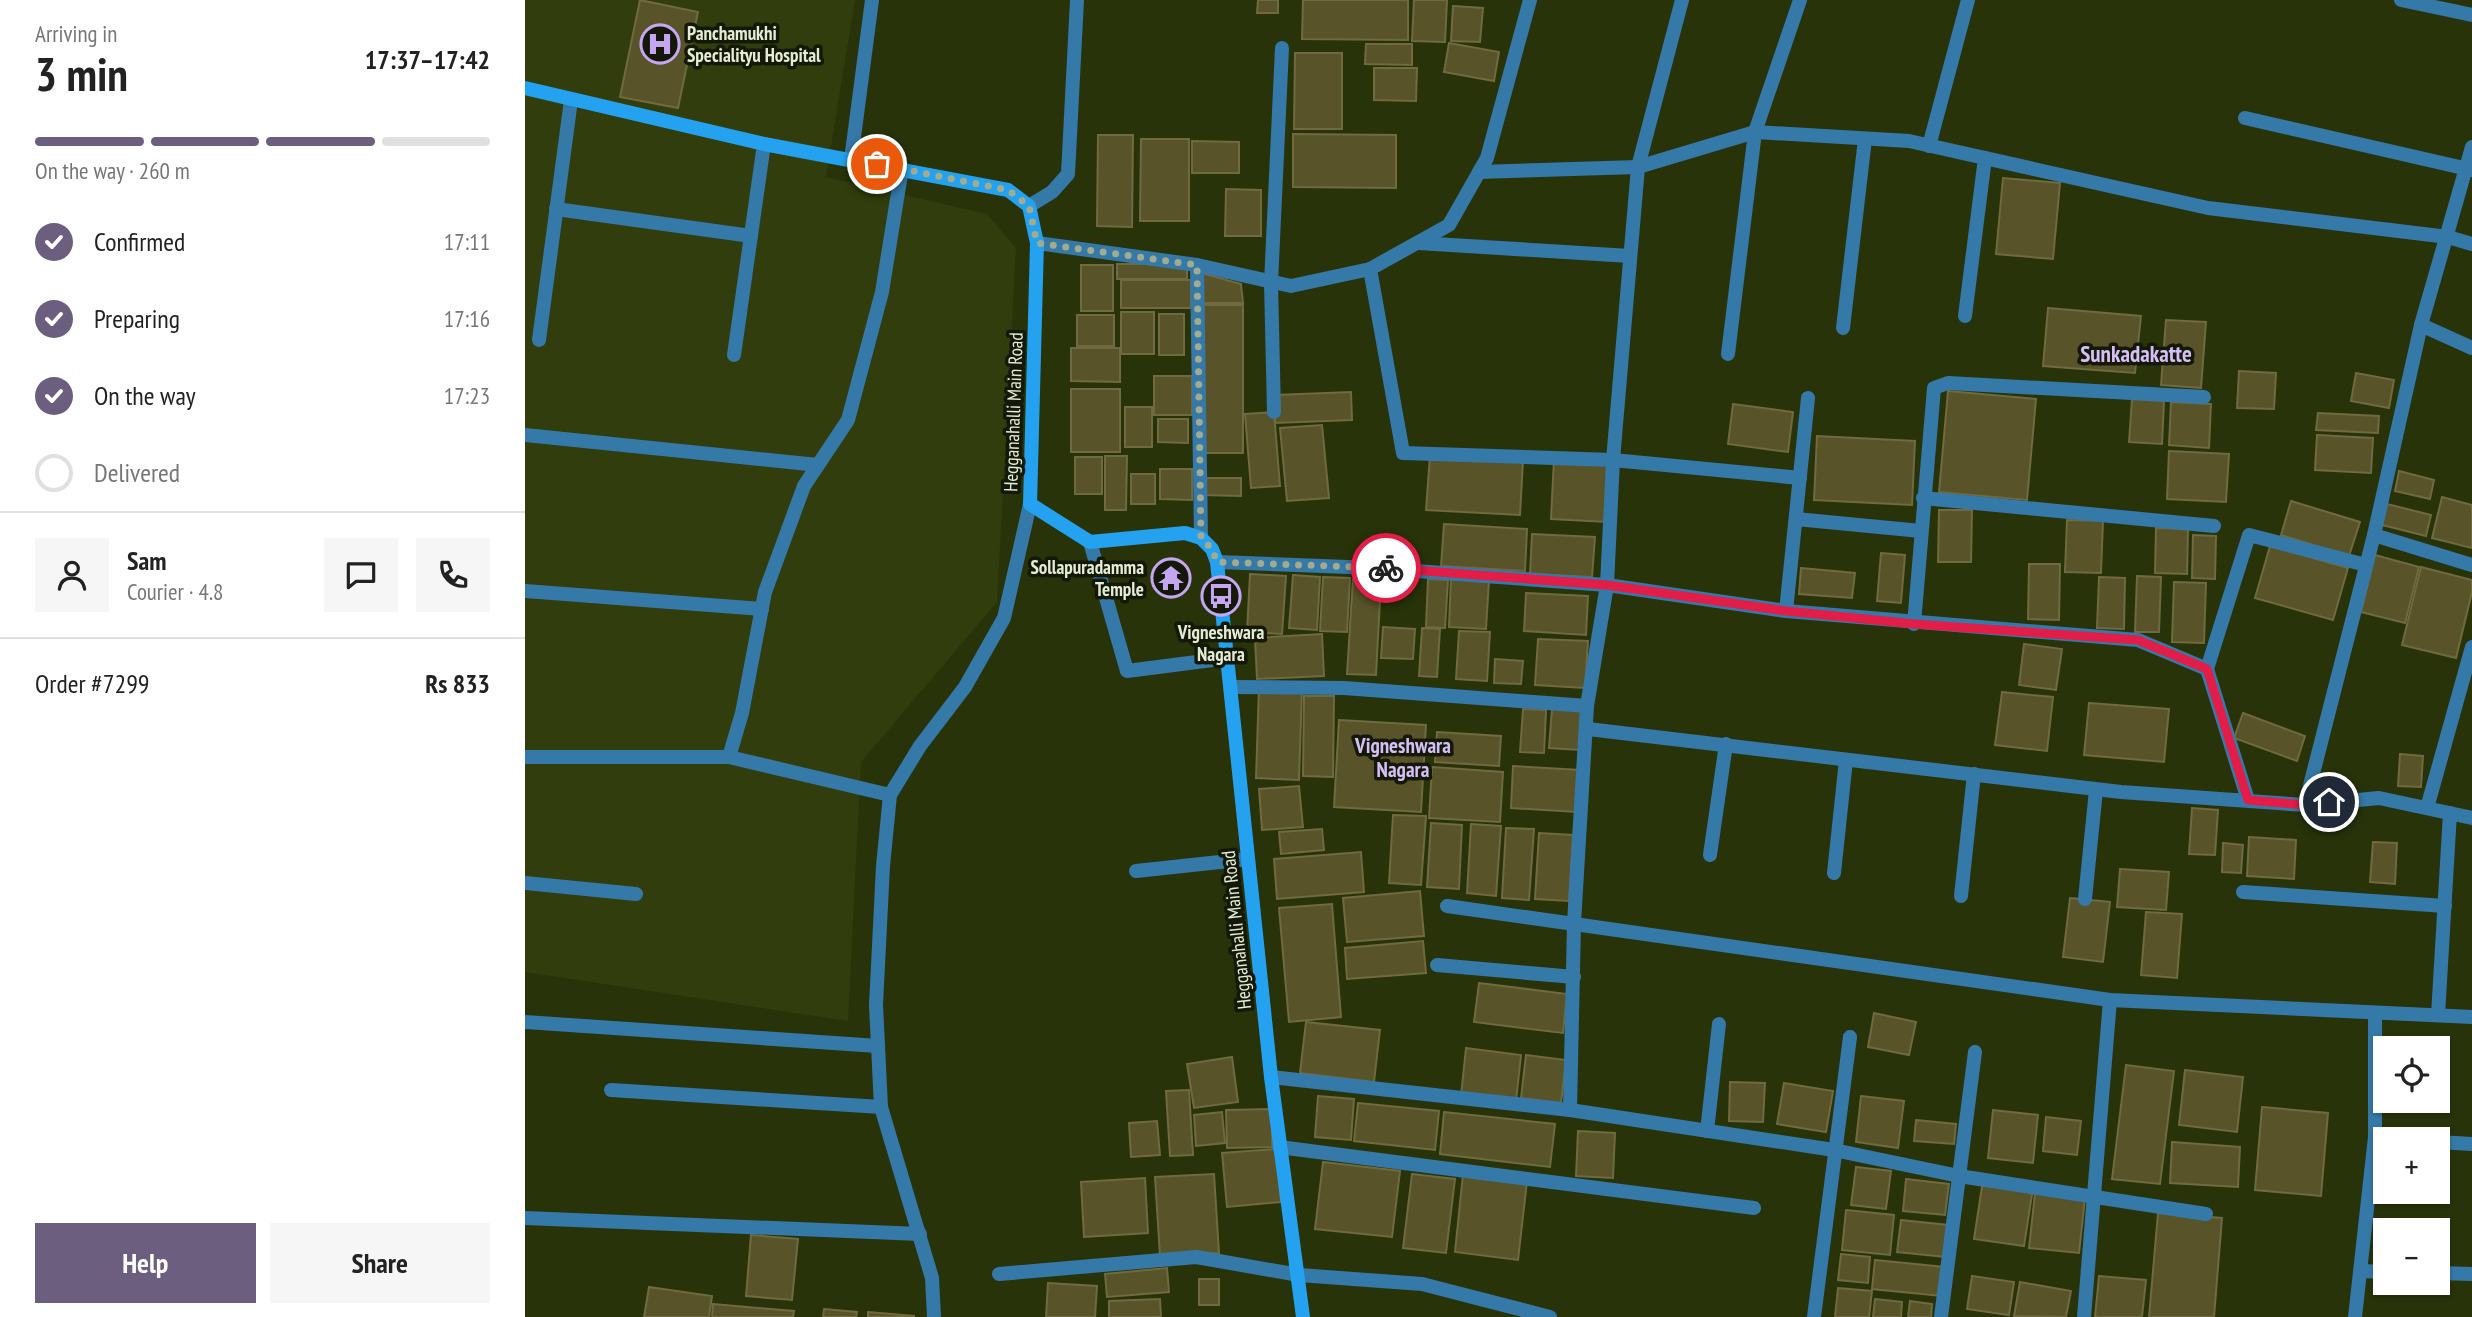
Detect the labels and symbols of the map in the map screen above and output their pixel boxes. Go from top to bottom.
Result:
place label: Panchamukhi Specialityu Hospital [687,21,821,67]
hospital icon: Panchamukhi Specialityu Hospital [639,23,681,65]
pin [847,134,907,194]
street label: Hegganahalli Main Road [998,332,1028,492]
district label: Sunkadakatte [2080,339,2192,368]
courier [1351,533,1421,603]
place label: Sollapuradamma Temple [1030,555,1144,601]
temple icon: Sollapuradamma Temple [1150,557,1192,599]
bus stop icon: Vigneshwara Nagara [1200,575,1242,617]
place label: Vigneshwara Nagara [1177,620,1264,666]
district label: Vigneshwara Nagara [1354,732,1451,783]
pin [2299,772,2359,832]
street label: Hegganahalli Main Road [1216,849,1256,1011]

